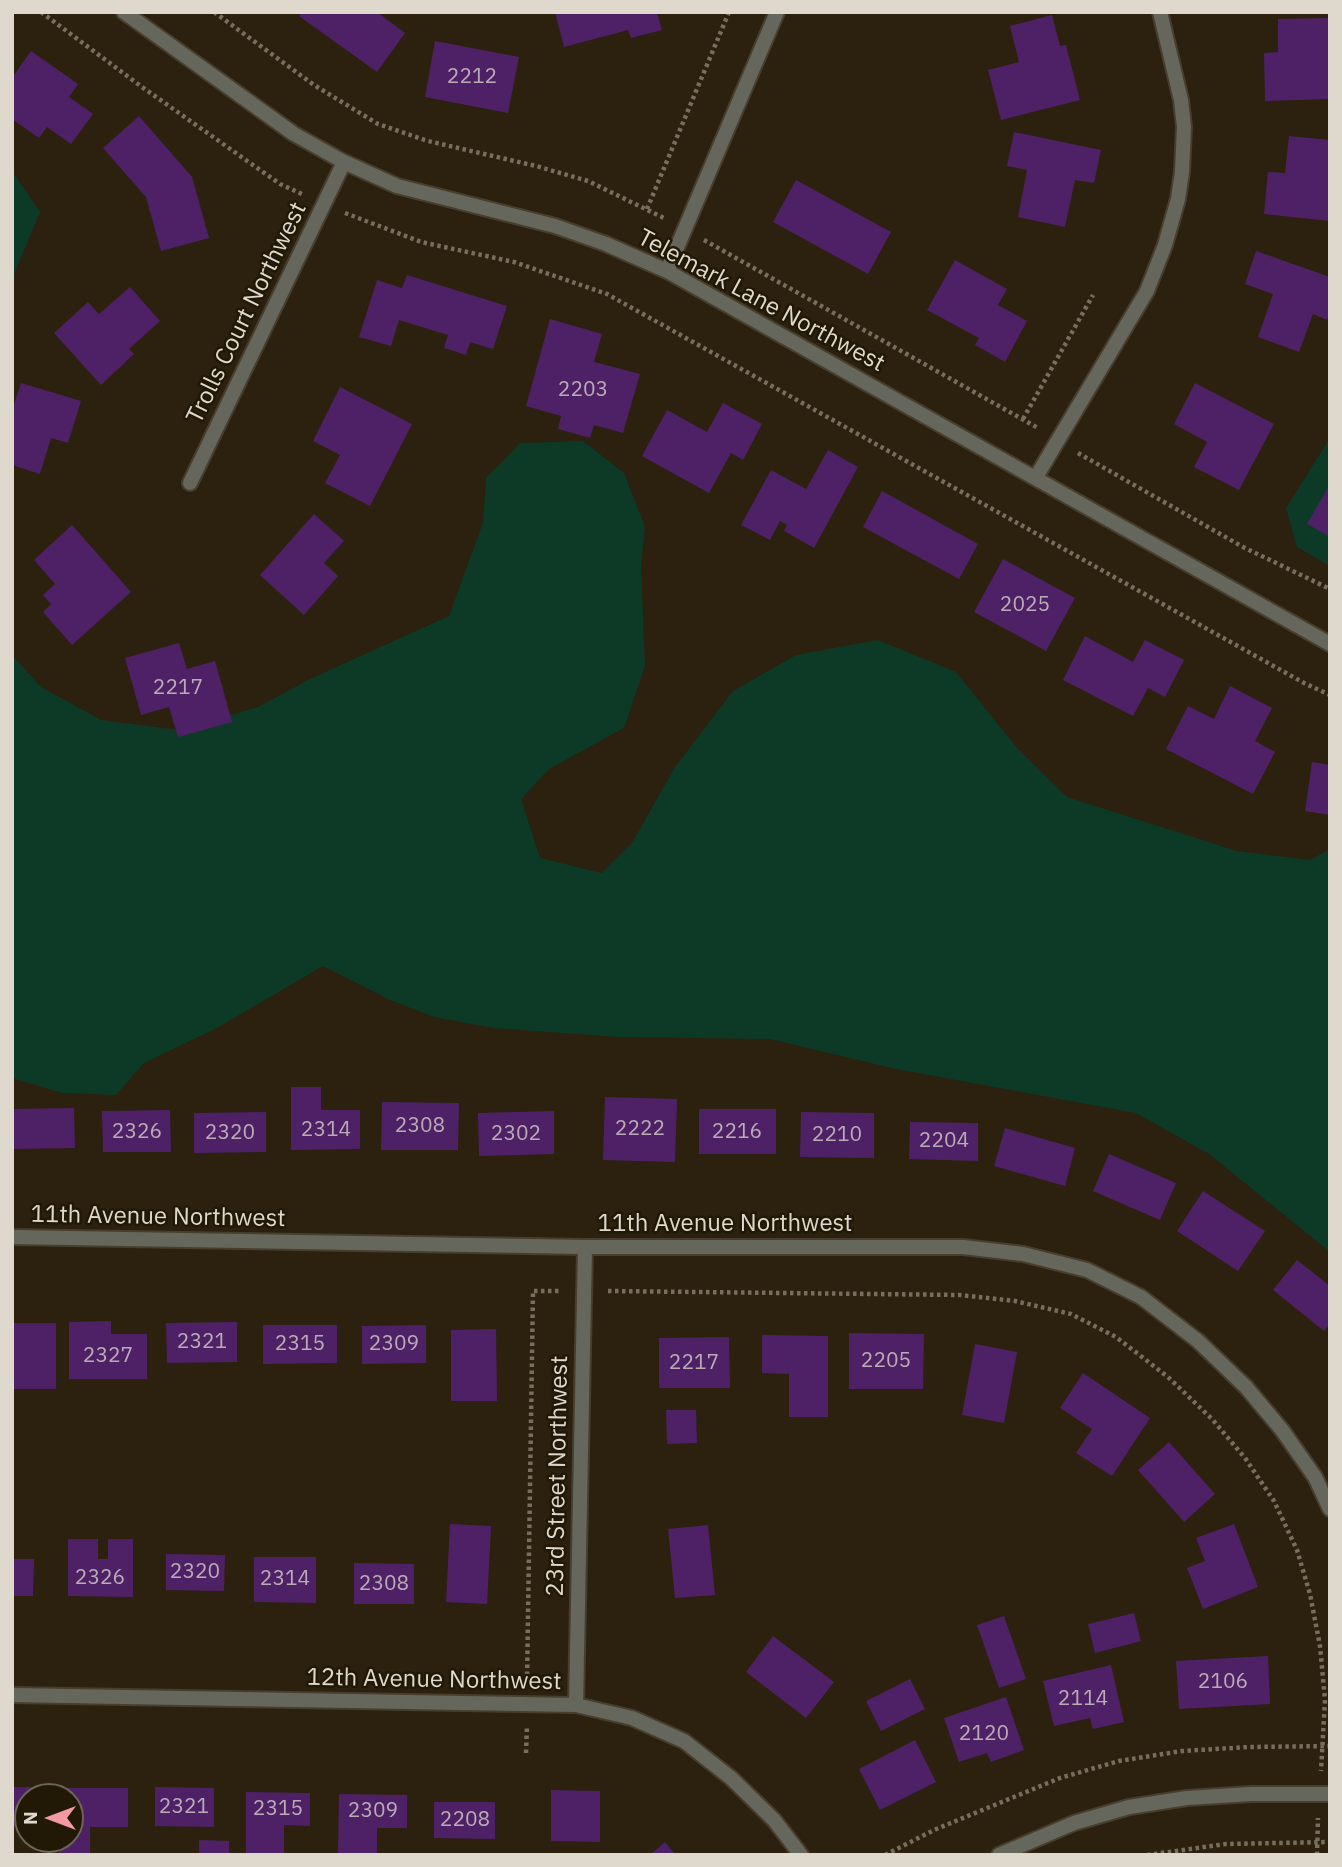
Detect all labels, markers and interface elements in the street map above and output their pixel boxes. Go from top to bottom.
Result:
house number: 2212 [447,64,497,90]
street label: Trolls Court Northwest [181,198,313,428]
street label: Telemark Lane Northwest [632,224,890,378]
house number: 2203 [558,377,608,403]
house number: 2025 [1000,592,1050,618]
house number: 2217 [153,675,203,701]
house number: 2308 [395,1113,445,1139]
house number: 2222 [615,1116,665,1142]
house number: 2314 [301,1117,351,1143]
house number: 2326 [112,1119,162,1145]
house number: 2216 [712,1119,762,1145]
house number: 2320 [205,1120,255,1146]
house number: 2302 [491,1121,541,1147]
house number: 2210 [812,1122,862,1148]
house number: 2204 [919,1128,969,1154]
street label: 11th Avenue Northwest [30,1200,286,1234]
street label: 11th Avenue Northwest [598,1210,852,1238]
house number: 2321 [177,1329,227,1355]
house number: 2315 [275,1331,325,1357]
house number: 2309 [369,1331,419,1357]
house number: 2327 [83,1343,133,1369]
house number: 2205 [861,1348,911,1374]
house number: 2217 [669,1350,719,1376]
street label: 23rd Street Northwest [541,1355,575,1597]
house number: 2320 [170,1559,220,1585]
house number: 2326 [75,1565,125,1591]
house number: 2314 [260,1566,310,1592]
house number: 2308 [359,1571,409,1597]
street label: 12th Avenue Northwest [306,1663,562,1697]
house number: 2106 [1198,1669,1248,1695]
house number: 2114 [1058,1686,1108,1712]
house number: 2120 [959,1721,1009,1747]
north arrow [14,1783,84,1853]
house number: 2321 [159,1794,209,1820]
house number: 2315 [253,1796,303,1822]
house number: 2309 [348,1798,398,1824]
house number: 2208 [440,1807,490,1833]
text: N [18,1811,42,1825]

